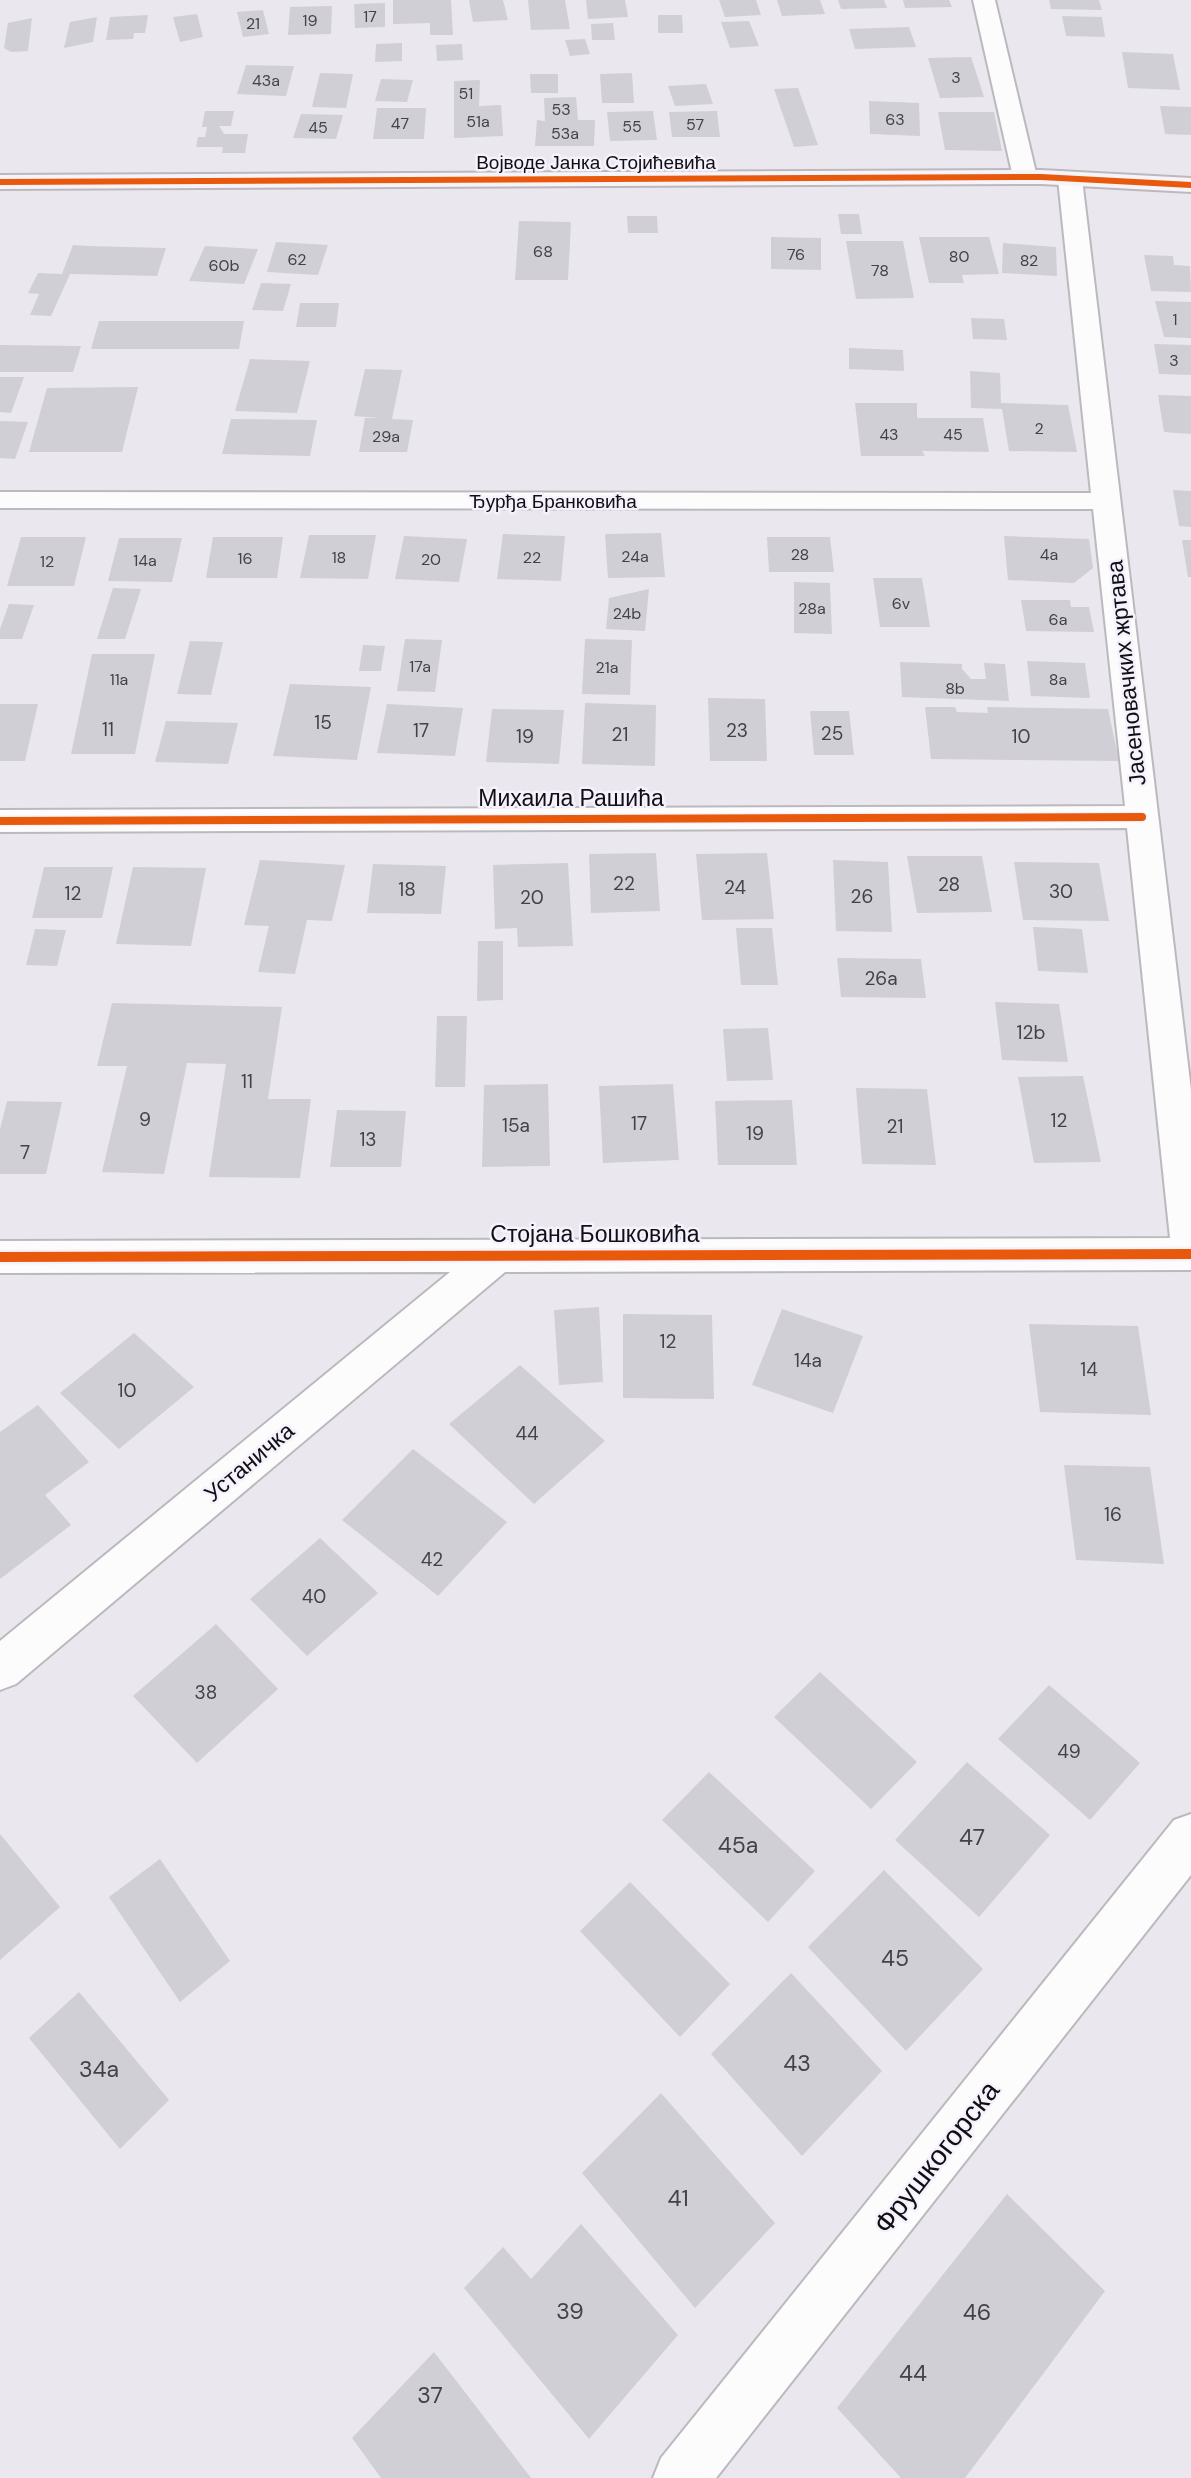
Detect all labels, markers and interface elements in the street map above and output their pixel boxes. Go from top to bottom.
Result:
house number: 17 [363,6,377,27]
house number: 19 [302,10,318,31]
house number: 21 [246,13,260,34]
house number: 3 [951,67,961,88]
house number: 43a [252,70,280,91]
house number: 51 [459,83,473,104]
house number: 53 [551,99,571,120]
house number: 63 [885,109,905,130]
house number: 51a [466,111,490,132]
house number: 47 [391,113,409,134]
house number: 57 [686,114,704,135]
house number: 55 [622,116,642,137]
house number: 45 [308,117,328,138]
house number: 53a [551,123,579,144]
street label: Војводе Јанка Стојићевића [476,150,716,175]
house number: 68 [533,241,553,262]
house number: 76 [787,244,805,265]
house number: 80 [949,246,969,267]
house number: 62 [288,249,306,270]
house number: 82 [1020,250,1038,271]
house number: 60b [208,255,240,276]
house number: 78 [871,260,889,281]
house number: 1 [1173,309,1178,330]
house number: 3 [1169,350,1179,371]
house number: 2 [1034,418,1044,439]
house number: 43 [879,424,899,445]
house number: 45 [943,424,963,445]
house number: 29a [372,426,400,447]
street label: Ђурђа Бранковића [469,489,637,514]
house number: 28 [791,544,809,565]
house number: 4a [1040,544,1058,565]
house number: 24a [621,546,649,567]
house number: 18 [332,547,346,568]
house number: 22 [523,547,541,568]
house number: 16 [237,548,253,569]
house number: 20 [421,549,441,570]
house number: 14a [133,550,157,571]
house number: 12 [40,551,54,572]
street label: Јасеновачких жртава [1099,559,1153,787]
house number: 6v [892,593,911,614]
house number: 28a [798,598,826,619]
house number: 24b [613,603,641,624]
house number: 6a [1049,609,1067,630]
house number: 17a [409,656,431,677]
house number: 21a [596,657,618,678]
house number: 11a [110,669,128,690]
house number: 8a [1049,669,1067,690]
house number: 8b [945,678,965,699]
house number: 15 [314,710,332,735]
house number: 11 [102,717,114,742]
house number: 17 [413,718,429,743]
house number: 23 [726,718,748,743]
house number: 25 [821,721,843,746]
house number: 21 [612,722,628,747]
house number: 19 [516,724,534,749]
house number: 10 [1012,724,1030,749]
street label: Михаила Рашића [478,783,664,813]
house number: 22 [613,871,635,896]
house number: 28 [938,872,960,897]
house number: 24 [724,875,746,900]
house number: 18 [398,877,416,902]
house number: 30 [1049,879,1073,904]
house number: 12 [65,881,81,906]
house number: 26 [851,884,873,909]
house number: 20 [520,885,544,910]
house number: 26a [864,966,898,991]
house number: 12b [1017,1020,1045,1045]
house number: 11 [241,1069,253,1094]
house number: 9 [139,1107,151,1132]
house number: 12 [1051,1108,1067,1133]
house number: 17 [631,1111,647,1136]
house number: 15a [502,1113,530,1138]
house number: 21 [887,1114,903,1139]
house number: 19 [746,1121,764,1146]
house number: 13 [359,1127,377,1152]
house number: 7 [20,1140,30,1165]
street label: Стојана Бошковића [490,1219,700,1249]
house number: 12 [660,1329,676,1354]
house number: 14a [794,1348,822,1373]
house number: 14 [1080,1357,1098,1382]
house number: 10 [118,1378,136,1403]
street label: Устаничка [198,1415,300,1508]
house number: 44 [515,1421,539,1446]
house number: 16 [1104,1502,1122,1527]
house number: 42 [421,1547,443,1572]
house number: 40 [302,1584,326,1609]
house number: 38 [195,1680,217,1705]
house number: 49 [1057,1739,1081,1764]
house number: 47 [959,1822,985,1852]
house number: 45a [718,1830,758,1860]
house number: 45 [881,1943,909,1973]
house number: 43 [783,2048,811,2078]
house number: 34a [79,2054,119,2084]
street label: Фрушкогорска [865,2073,1008,2241]
house number: 41 [667,2183,689,2213]
house number: 39 [556,2296,584,2326]
house number: 46 [963,2297,991,2327]
house number: 44 [899,2358,927,2388]
house number: 37 [417,2380,443,2410]

